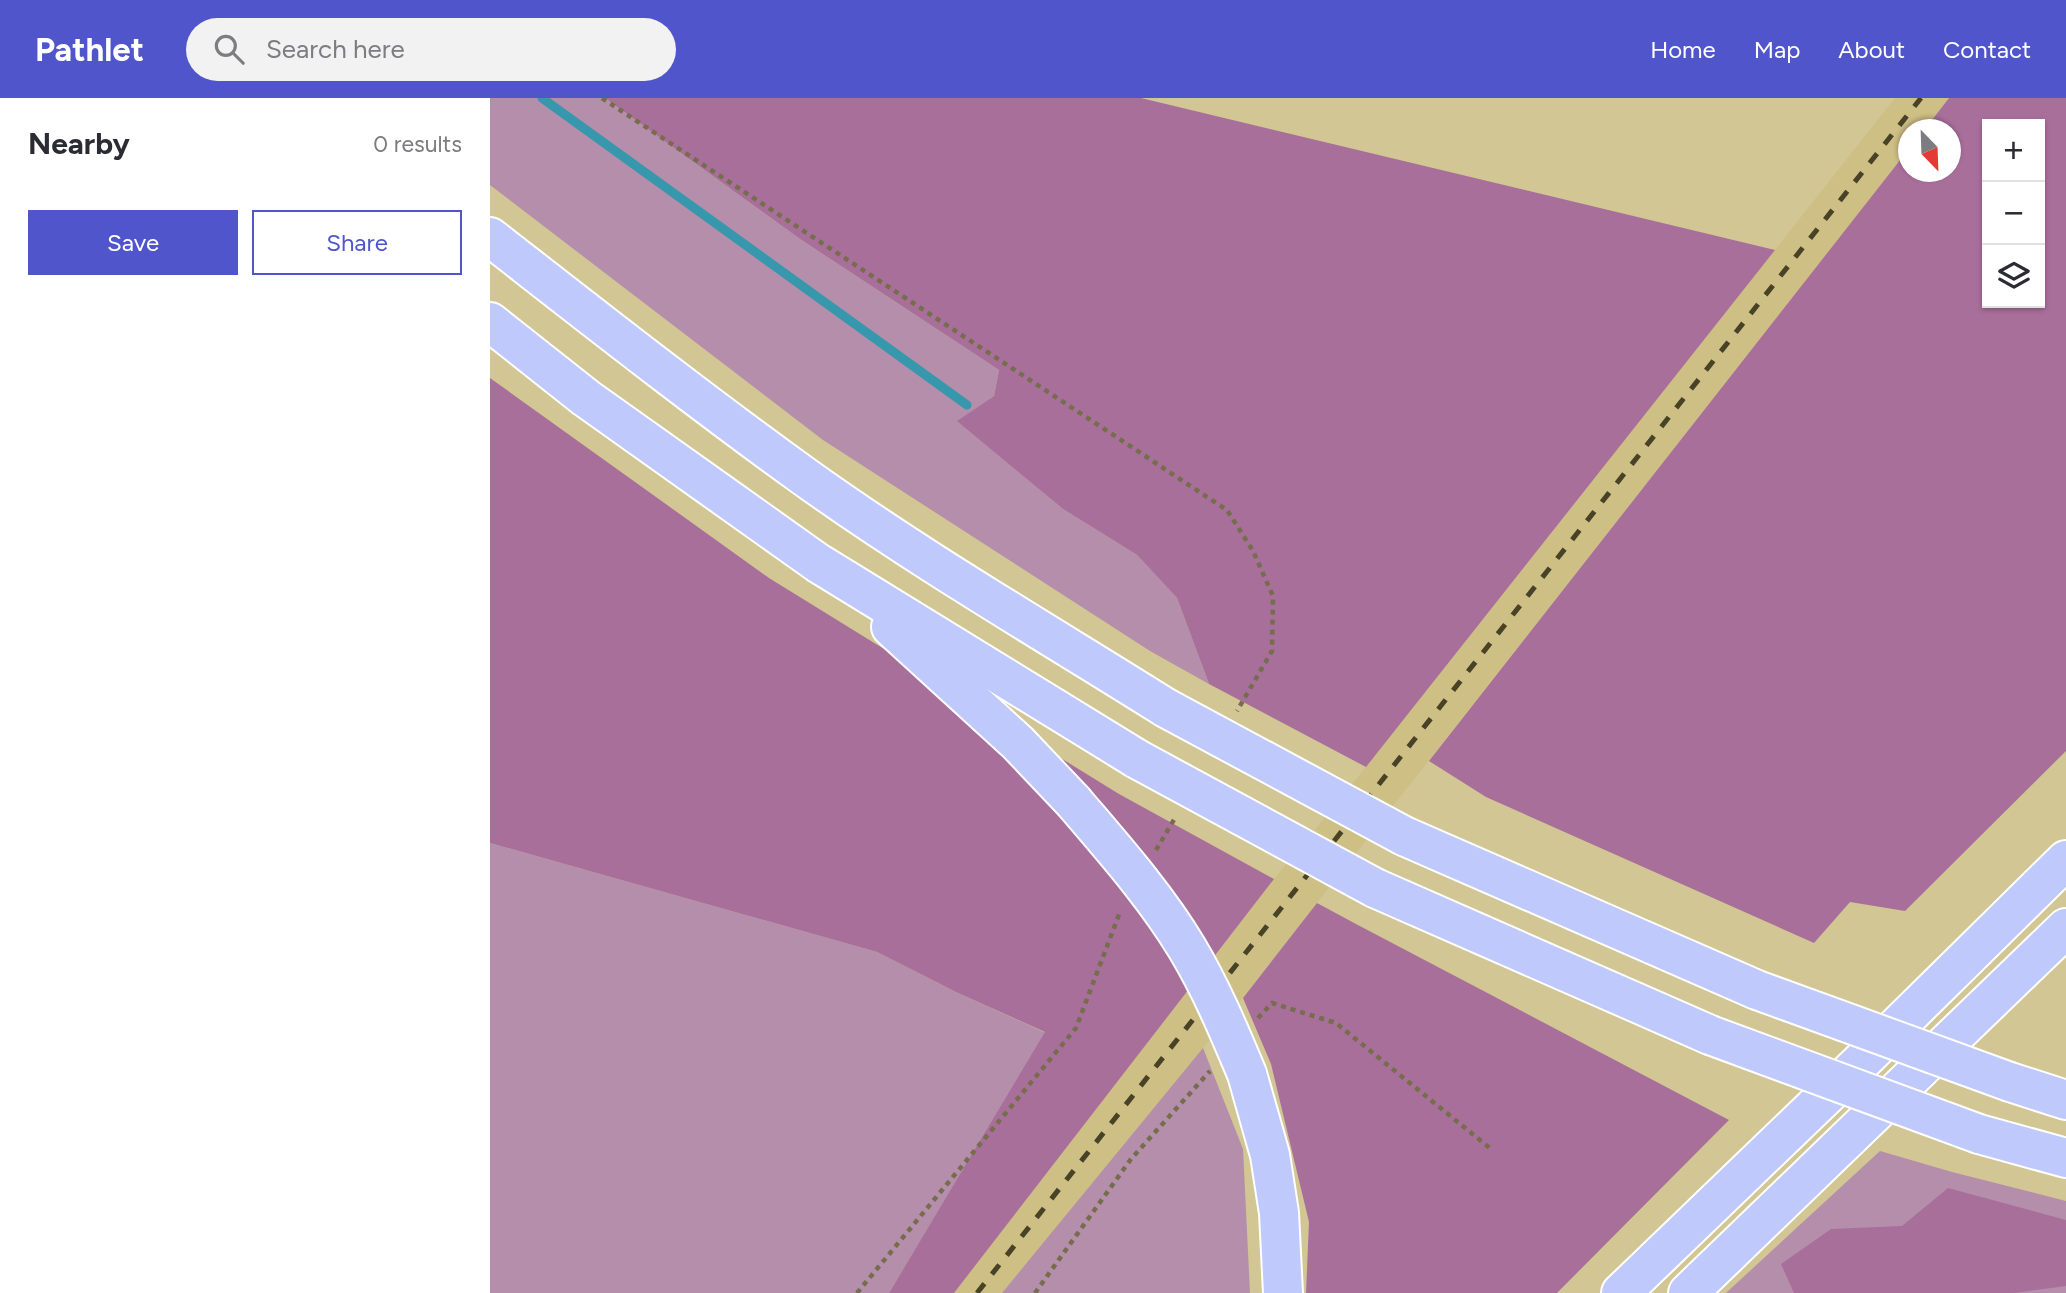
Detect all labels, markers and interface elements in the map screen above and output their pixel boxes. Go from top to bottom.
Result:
search box [186,18,676,81]
text: Pathlet [35,30,144,69]
icon: search [210,30,248,68]
text: Search here [266,33,405,65]
text: Home [1650,35,1716,64]
text: Map [1754,35,1800,64]
text: About [1838,35,1905,64]
text: Contact [1943,35,2031,64]
north arrow [1898,119,1961,182]
map controls [1982,119,2045,308]
button: + [1982,119,2045,182]
text: Nearby [28,125,130,162]
text: 0 results [373,130,462,158]
button: − [1982,182,2045,245]
button: Save [28,210,238,275]
button: Share [252,210,462,275]
button: layers [1982,245,2045,308]

